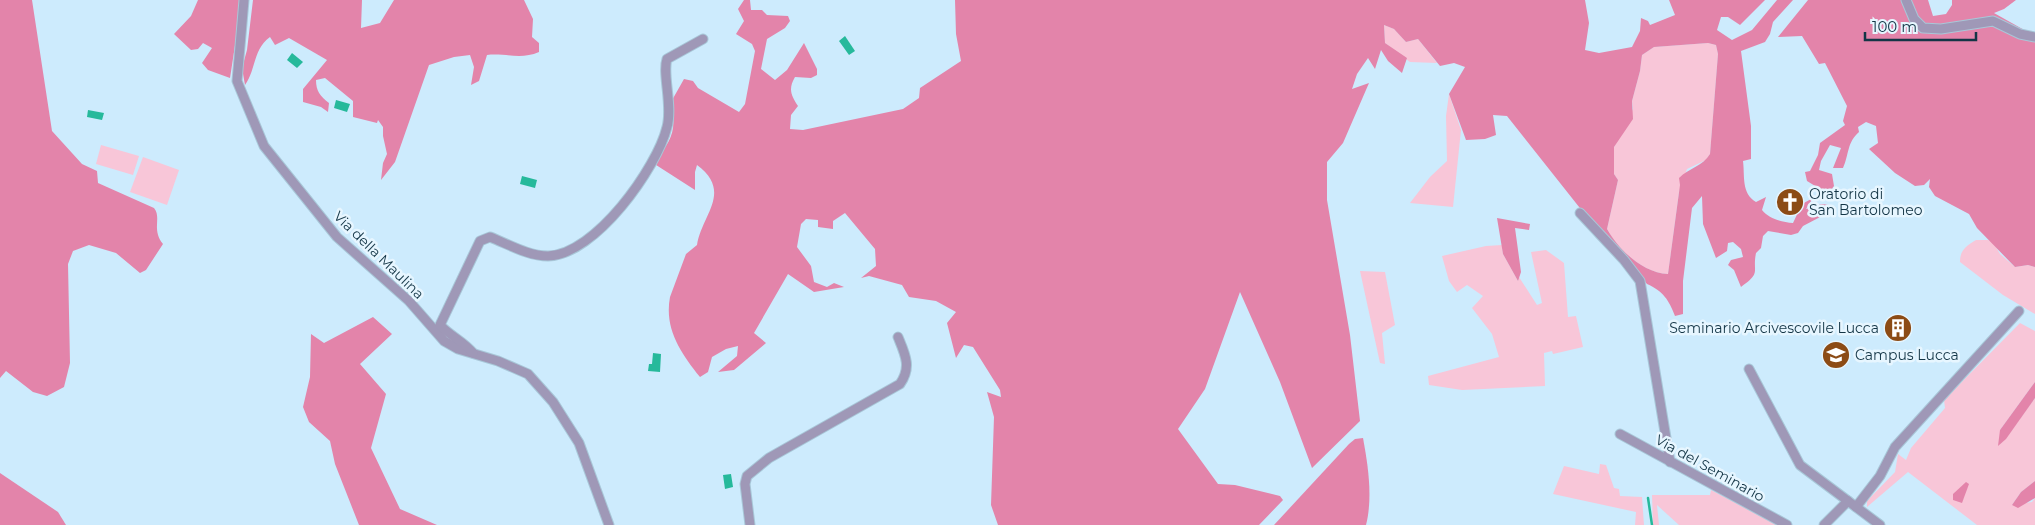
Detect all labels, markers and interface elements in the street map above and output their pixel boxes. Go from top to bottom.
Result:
scale bar [1865,10,1976,42]
text: 100 m [1872,17,1917,36]
place label: Oratorio di San Bartolomeo [1809,185,1923,219]
church icon: Oratorio di San Bartolomeo [1775,187,1805,217]
street label: Via della Maulina [330,207,428,303]
building icon: Seminario Arcivescovile Lucca [1883,313,1913,343]
place label: Seminario Arcivescovile Lucca [1669,319,1879,337]
school or university icon: Campus Lucca [1821,340,1851,370]
place label: Campus Lucca [1855,346,1959,364]
street label: Via del Seminario [1652,431,1768,506]

